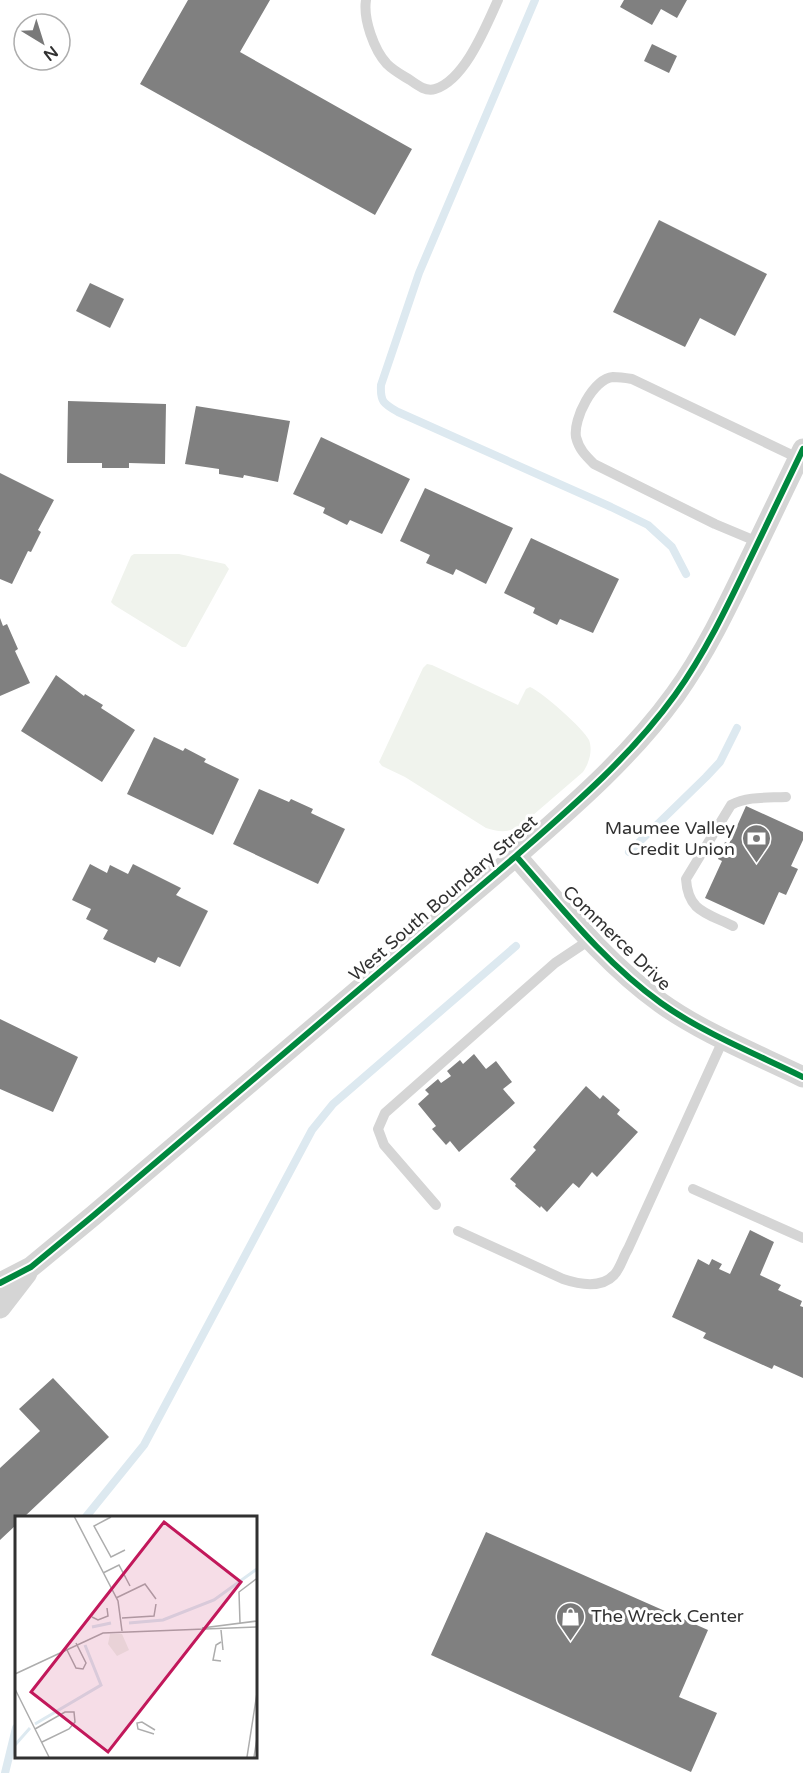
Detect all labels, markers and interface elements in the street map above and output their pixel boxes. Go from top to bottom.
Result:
north arrow [12,12,72,72]
text: N [39,41,62,65]
street label: West South Boundary Street [344,810,542,986]
place label: Maumee Valley Credit Union [605,817,735,860]
bank icon: Maumee Valley Credit Union [740,822,772,864]
street label: Commerce Drive [558,881,676,995]
inset map [15,1516,256,1758]
shop icon: The Wreck Center [554,1600,586,1642]
place label: The Wreck Center [591,1605,744,1627]

